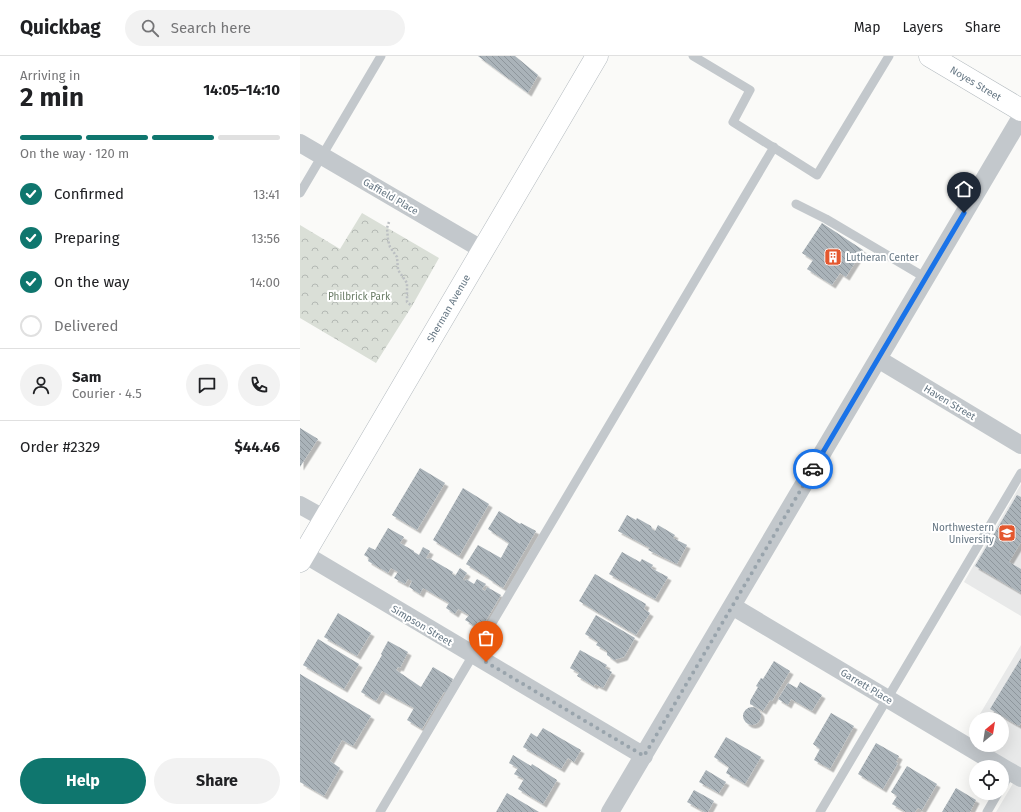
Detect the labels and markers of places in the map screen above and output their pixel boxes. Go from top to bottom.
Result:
pin [947,172,981,213]
building icon: Lutheran Center [823,247,843,267]
place label: Lutheran Center [846,252,919,264]
place label: Northwestern University [932,522,994,546]
school or university icon: Northwestern University [997,523,1017,543]
pin [469,621,503,662]

